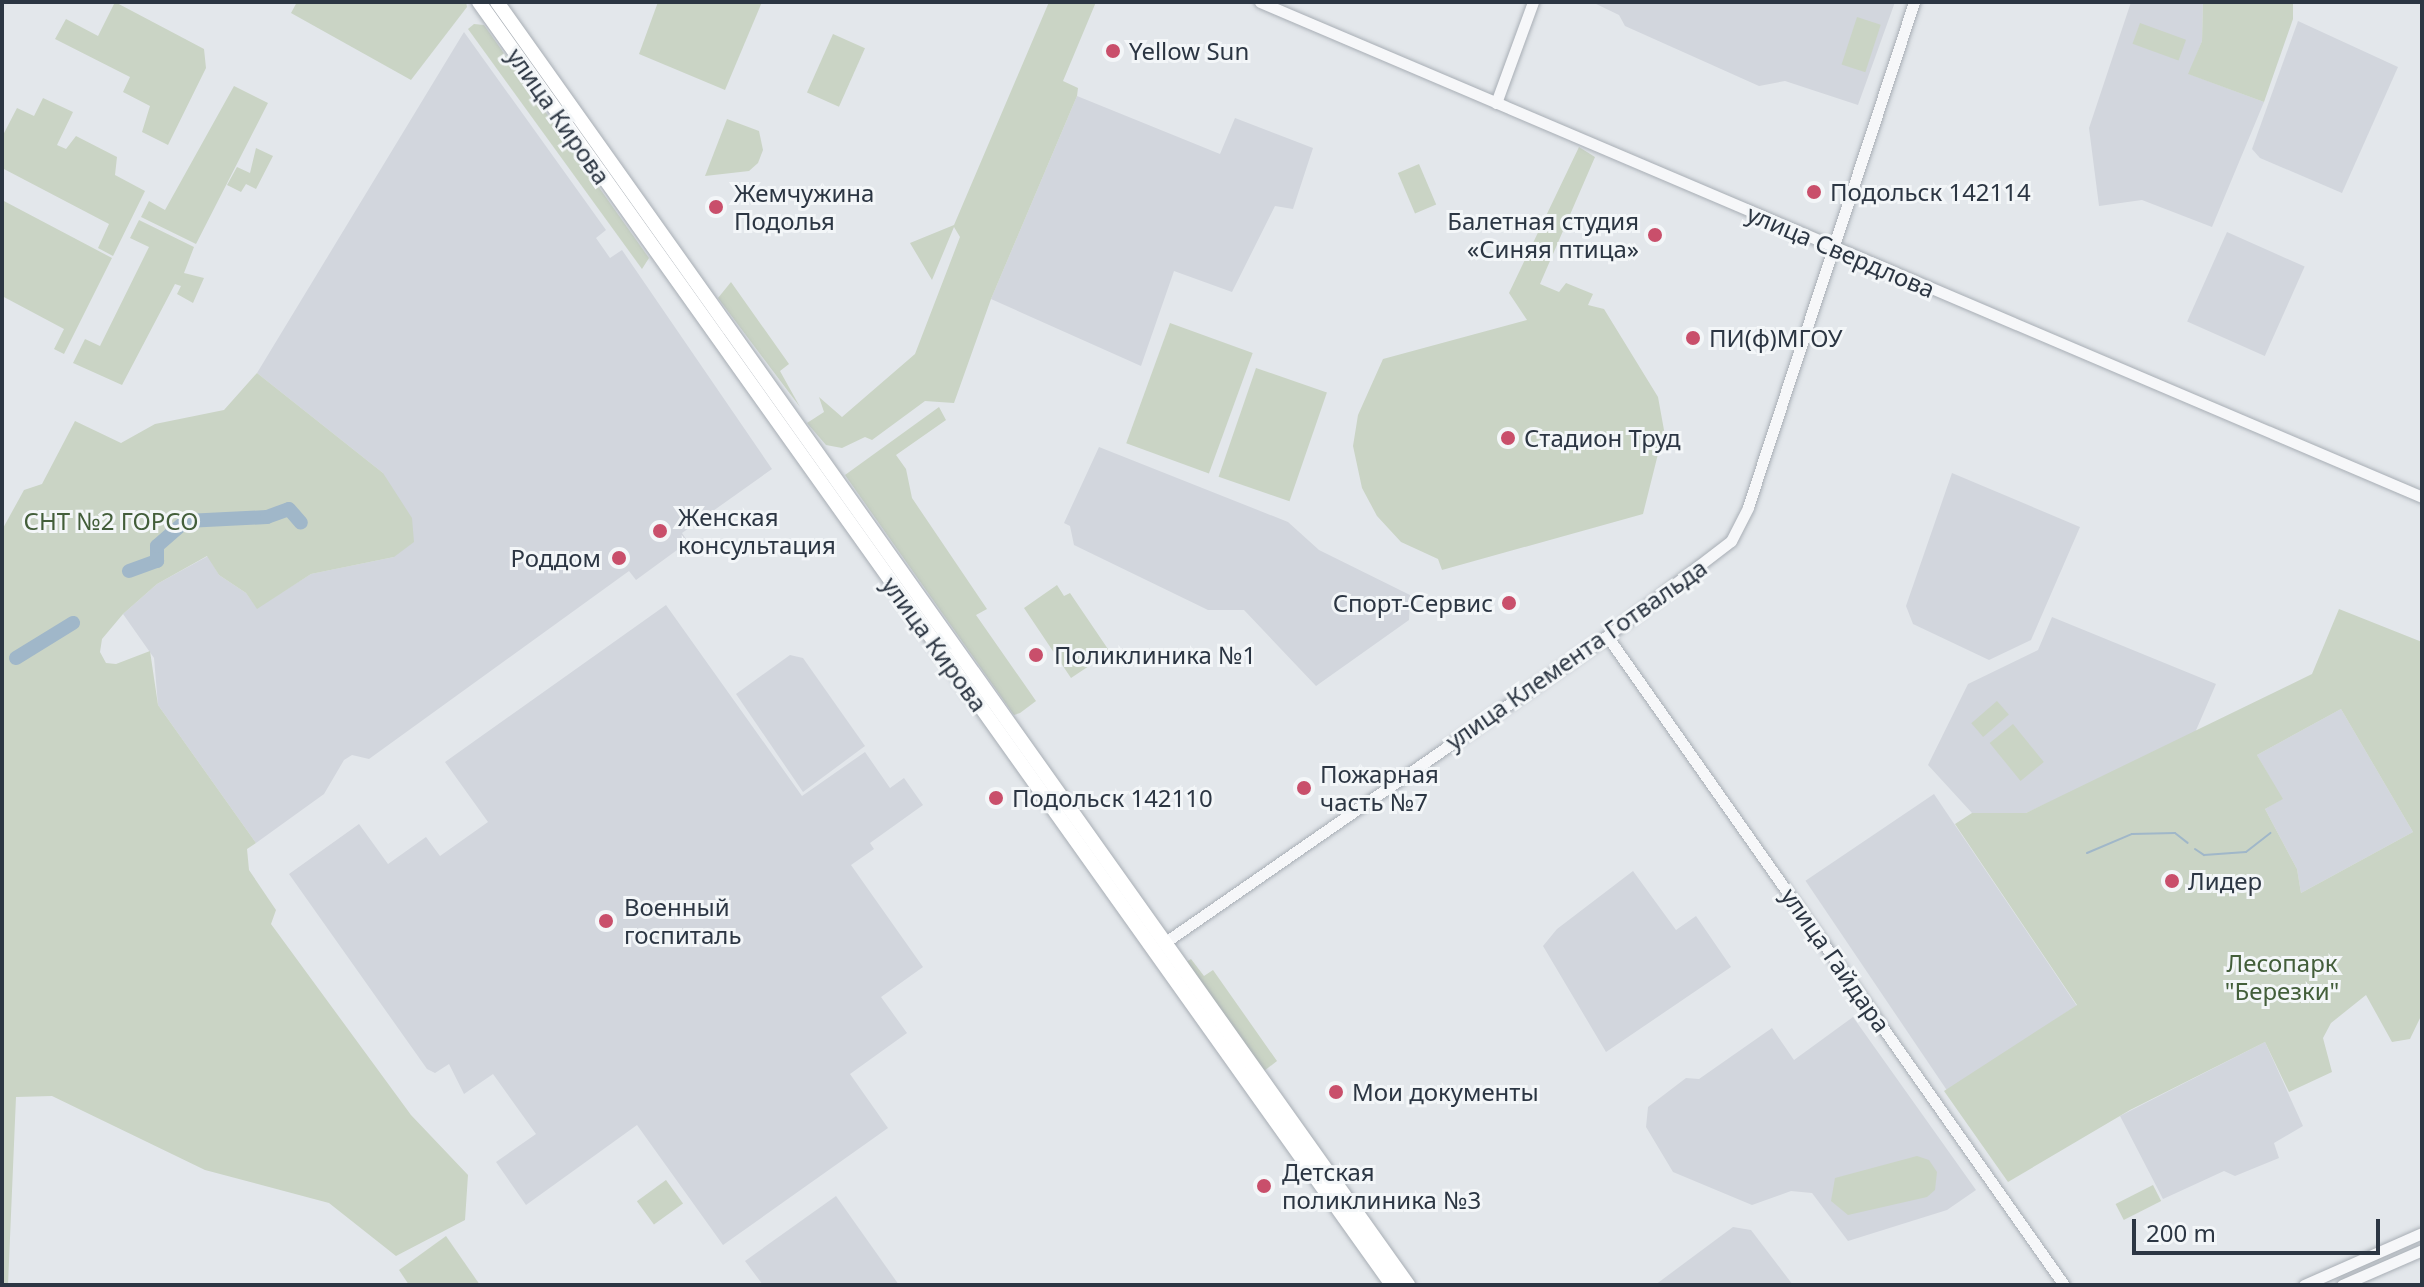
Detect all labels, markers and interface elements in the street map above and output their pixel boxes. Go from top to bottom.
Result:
place label: Yellow Sun [1129,37,1249,65]
street label: улица Кирова [501,42,617,190]
marker: Yellow Sun [1104,42,1122,60]
place label: Подольск 142114 [1830,178,2031,206]
place label: Жемчужина Подолья [734,179,874,235]
marker: Подольск 142114 [1805,183,1823,201]
marker: Жемчужина Подолья [705,196,727,218]
street label: улица Свердлова [1743,198,1939,304]
place label: Балетная студия «Синяя птица» [1447,207,1639,263]
marker: Балетная студия «Синяя птица» [1646,226,1664,244]
place label: ПИ(ф)МГОУ [1709,324,1842,352]
marker: ПИ(ф)МГОУ [1684,329,1702,347]
place label: Стадион Труд [1524,424,1681,452]
marker: Стадион Труд [1499,429,1517,447]
place label: Женская консультация [678,503,836,559]
park label: СНТ №2 ГОРСО [24,507,198,535]
marker: Женская консультация [649,520,671,542]
place label: Роддом [510,544,601,572]
marker: Роддом [608,547,630,569]
street label: улица Клемента Готвальда [1440,553,1712,755]
street label: улица Кирова [876,571,994,717]
place label: Спорт-Сервис [1333,589,1493,617]
marker: Спорт-Сервис [1500,594,1518,612]
place label: Поликлиника №1 [1054,641,1256,669]
marker: Поликлиника №1 [1025,644,1047,666]
place label: Пожарная часть №7 [1320,760,1439,816]
marker: Пожарная часть №7 [1295,779,1313,797]
place label: Подольск 142110 [1012,784,1213,812]
marker: Подольск 142110 [987,789,1005,807]
place label: Лидер [2188,867,2262,895]
marker: Лидер [2163,872,2181,890]
street label: улица Гайдара [1776,882,1896,1038]
place label: Военный госпиталь [624,893,741,949]
marker: Военный госпиталь [595,910,617,932]
park label: Лесопарк "Березки" [2225,949,2339,1005]
place label: Мои документы [1352,1078,1539,1106]
marker: Мои документы [1327,1083,1345,1101]
place label: Детская поликлиника №3 [1282,1158,1481,1214]
marker: Детская поликлиника №3 [1253,1175,1275,1197]
scale bar [2136,1203,2384,1253]
text: 200 m [2146,1216,2216,1249]

